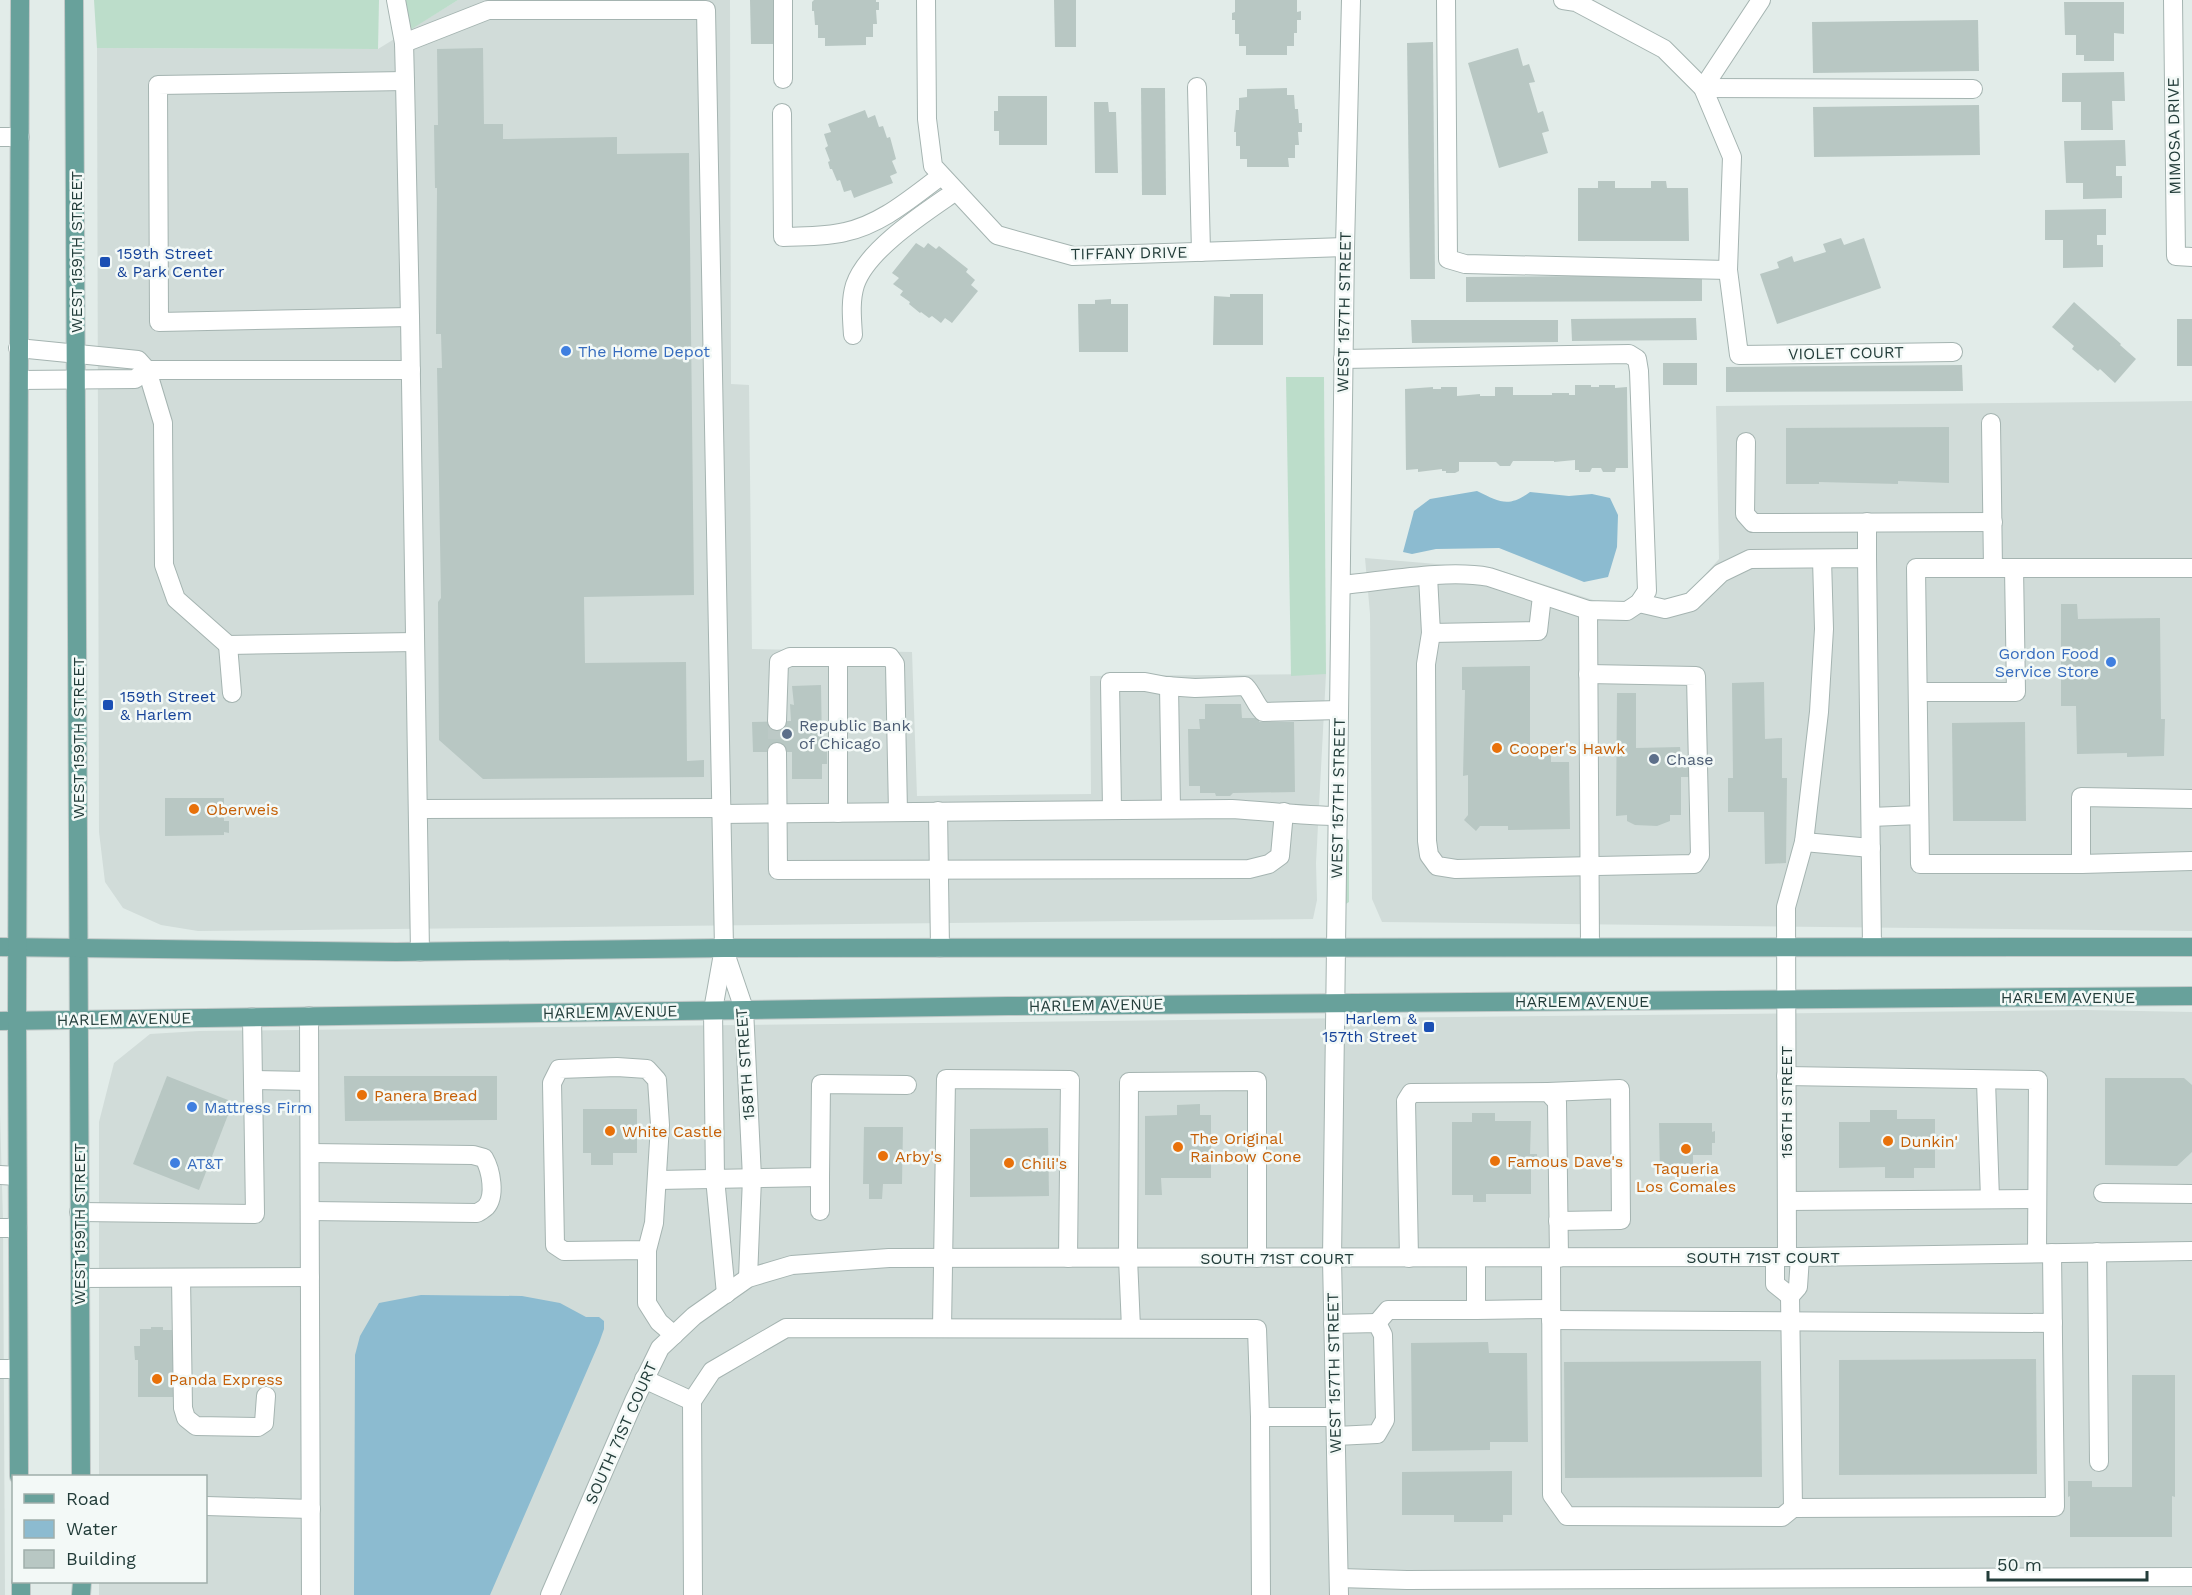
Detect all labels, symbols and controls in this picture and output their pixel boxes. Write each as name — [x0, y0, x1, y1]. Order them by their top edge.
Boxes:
street label: MIMOSA DRIVE — [2163, 77, 2185, 195]
street label: WEST 159TH STREET — [67, 171, 86, 333]
street label: WEST 157TH STREET — [1333, 231, 1355, 393]
street label: TIFFANY DRIVE — [1071, 242, 1187, 264]
place label: 159th Street & Park Center — [117, 244, 225, 281]
marker: 159th Street & Park Center — [98, 255, 112, 269]
place label: The Home Depot — [578, 342, 710, 361]
street label: VIOLET COURT — [1788, 342, 1904, 364]
marker: The Home Depot — [559, 344, 573, 358]
place label: Gordon Food Service Store — [1995, 644, 2099, 681]
marker: Gordon Food Service Store — [2104, 655, 2118, 669]
street label: WEST 159TH STREET — [69, 657, 88, 819]
place label: 159th Street & Harlem — [120, 687, 216, 724]
marker: 159th Street & Harlem — [101, 698, 115, 712]
place label: Republic Bank of Chicago — [799, 716, 911, 753]
street label: WEST 157TH STREET — [1327, 717, 1349, 879]
marker: Republic Bank of Chicago — [780, 727, 794, 741]
place label: Cooper's Hawk — [1509, 739, 1625, 758]
marker: Cooper's Hawk — [1490, 741, 1504, 755]
place label: Chase — [1666, 750, 1714, 769]
marker: Chase — [1647, 752, 1661, 766]
place label: Oberweis — [206, 800, 279, 819]
marker: Oberweis — [187, 802, 201, 816]
street label: HARLEM AVENUE — [2001, 988, 2135, 1007]
street label: HARLEM AVENUE — [1515, 992, 1649, 1011]
street label: HARLEM AVENUE — [1029, 994, 1163, 1016]
street label: HARLEM AVENUE — [543, 1001, 677, 1023]
street label: 158TH STREET — [732, 1007, 758, 1121]
street label: HARLEM AVENUE — [57, 1008, 191, 1030]
place label: Harlem & 157th Street — [1322, 1009, 1418, 1046]
marker: Harlem & 157th Street — [1422, 1020, 1436, 1034]
street label: 156TH STREET — [1777, 1046, 1796, 1158]
place label: Panera Bread — [374, 1086, 477, 1105]
marker: Panera Bread — [355, 1088, 369, 1102]
place label: Mattress Firm — [204, 1098, 312, 1117]
marker: Mattress Firm — [185, 1100, 199, 1114]
place label: White Castle — [622, 1122, 722, 1141]
marker: White Castle — [603, 1124, 617, 1138]
place label: The Original Rainbow Cone — [1190, 1129, 1301, 1166]
place label: Dunkin' — [1900, 1132, 1958, 1151]
marker: Dunkin' — [1881, 1134, 1895, 1148]
marker: The Original Rainbow Cone — [1171, 1140, 1185, 1154]
marker: Taqueria Los Comales — [1679, 1142, 1693, 1156]
street label: WEST 159TH STREET — [70, 1143, 89, 1305]
place label: Arby's — [895, 1147, 942, 1166]
marker: Arby's — [876, 1149, 890, 1163]
place label: Famous Dave's — [1507, 1152, 1623, 1171]
place label: AT&T — [187, 1154, 224, 1173]
place label: Chili's — [1021, 1154, 1067, 1173]
marker: Famous Dave's — [1488, 1154, 1502, 1168]
marker: AT&T — [168, 1156, 182, 1170]
marker: Chili's — [1002, 1156, 1016, 1170]
place label: Taqueria Los Comales — [1636, 1159, 1736, 1196]
street label: SOUTH 71ST COURT — [1686, 1248, 1840, 1267]
street label: SOUTH 71ST COURT — [1200, 1249, 1354, 1268]
street label: WEST 157TH STREET — [1323, 1292, 1345, 1454]
street label: SOUTH 71ST COURT — [581, 1359, 661, 1507]
place label: Panda Express — [169, 1370, 283, 1389]
marker: Panda Express — [150, 1372, 164, 1386]
legend — [12, 1475, 207, 1583]
text: Road — [66, 1488, 110, 1509]
text: Water — [66, 1518, 118, 1539]
scale bar — [1988, 1544, 2147, 1582]
text: Building — [66, 1548, 136, 1569]
text: 50 m — [1997, 1554, 2042, 1575]

